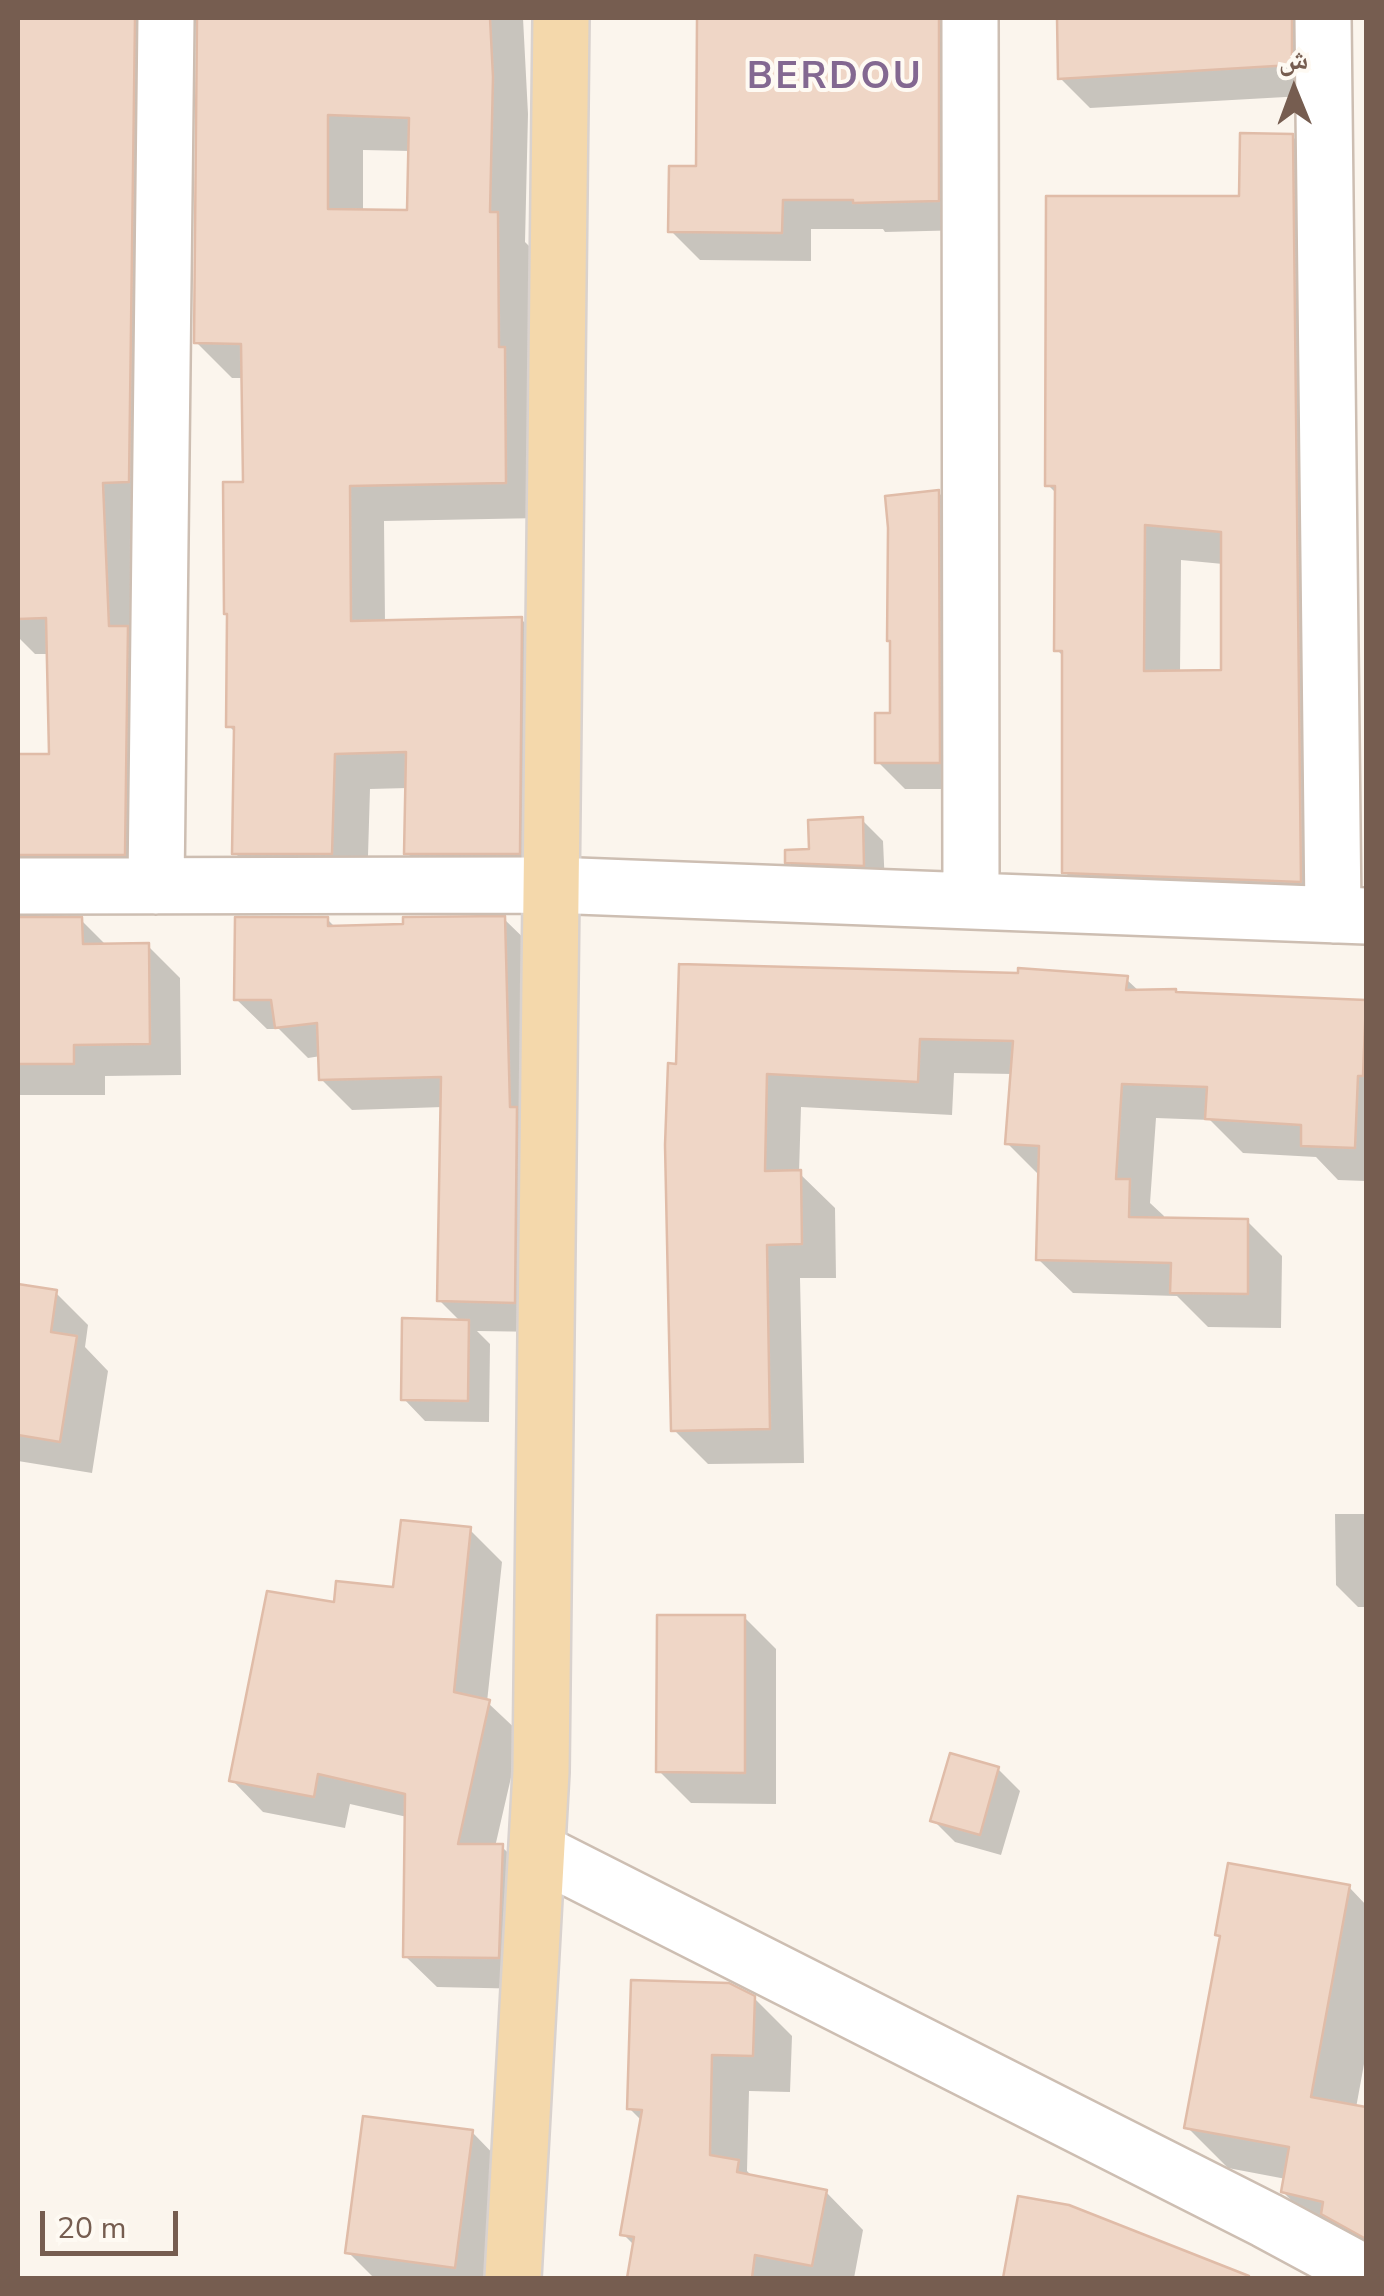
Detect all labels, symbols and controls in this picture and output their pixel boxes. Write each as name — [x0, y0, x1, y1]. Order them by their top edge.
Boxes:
north arrow — [1244, 40, 1344, 140]
text: ش — [1278, 41, 1309, 79]
district label: BERDOU — [747, 56, 923, 102]
scale bar — [45, 2191, 182, 2253]
text: 20 m — [57, 2208, 126, 2249]

